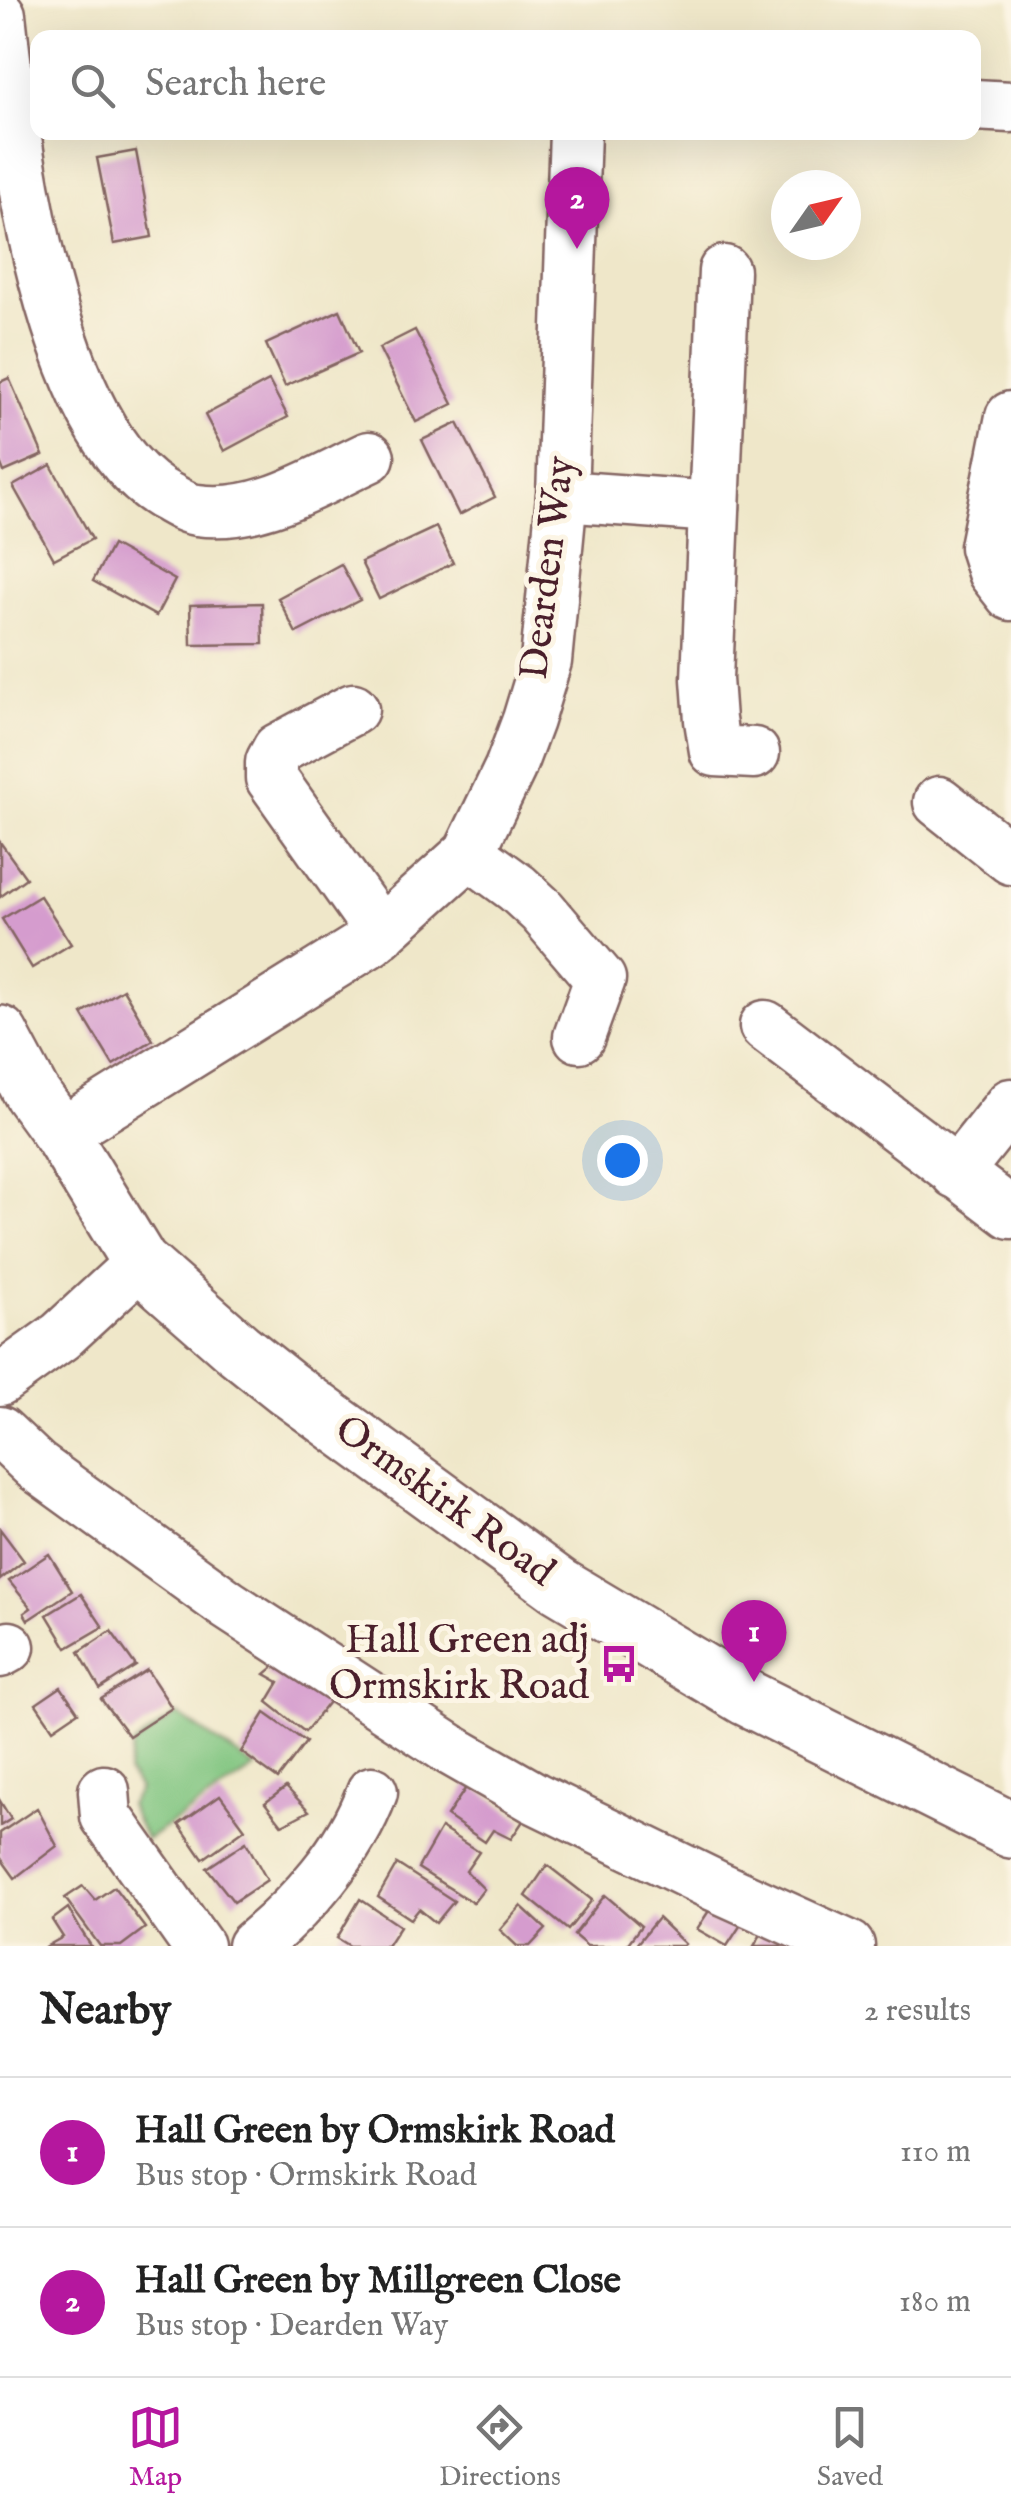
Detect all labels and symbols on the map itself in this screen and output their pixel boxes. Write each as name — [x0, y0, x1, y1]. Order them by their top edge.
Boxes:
pin: 2 — [544, 166, 610, 249]
north arrow — [771, 170, 861, 260]
street label: Dearden Way — [510, 453, 588, 682]
your location — [597, 1135, 648, 1186]
street label: Ormskirk Road — [324, 1405, 565, 1599]
pin: 1 — [722, 1600, 786, 1682]
place label: Hall Green adj Ormskirk Road — [329, 1616, 590, 1713]
bus stop icon: Hall Green adj Ormskirk Road — [598, 1643, 640, 1685]

